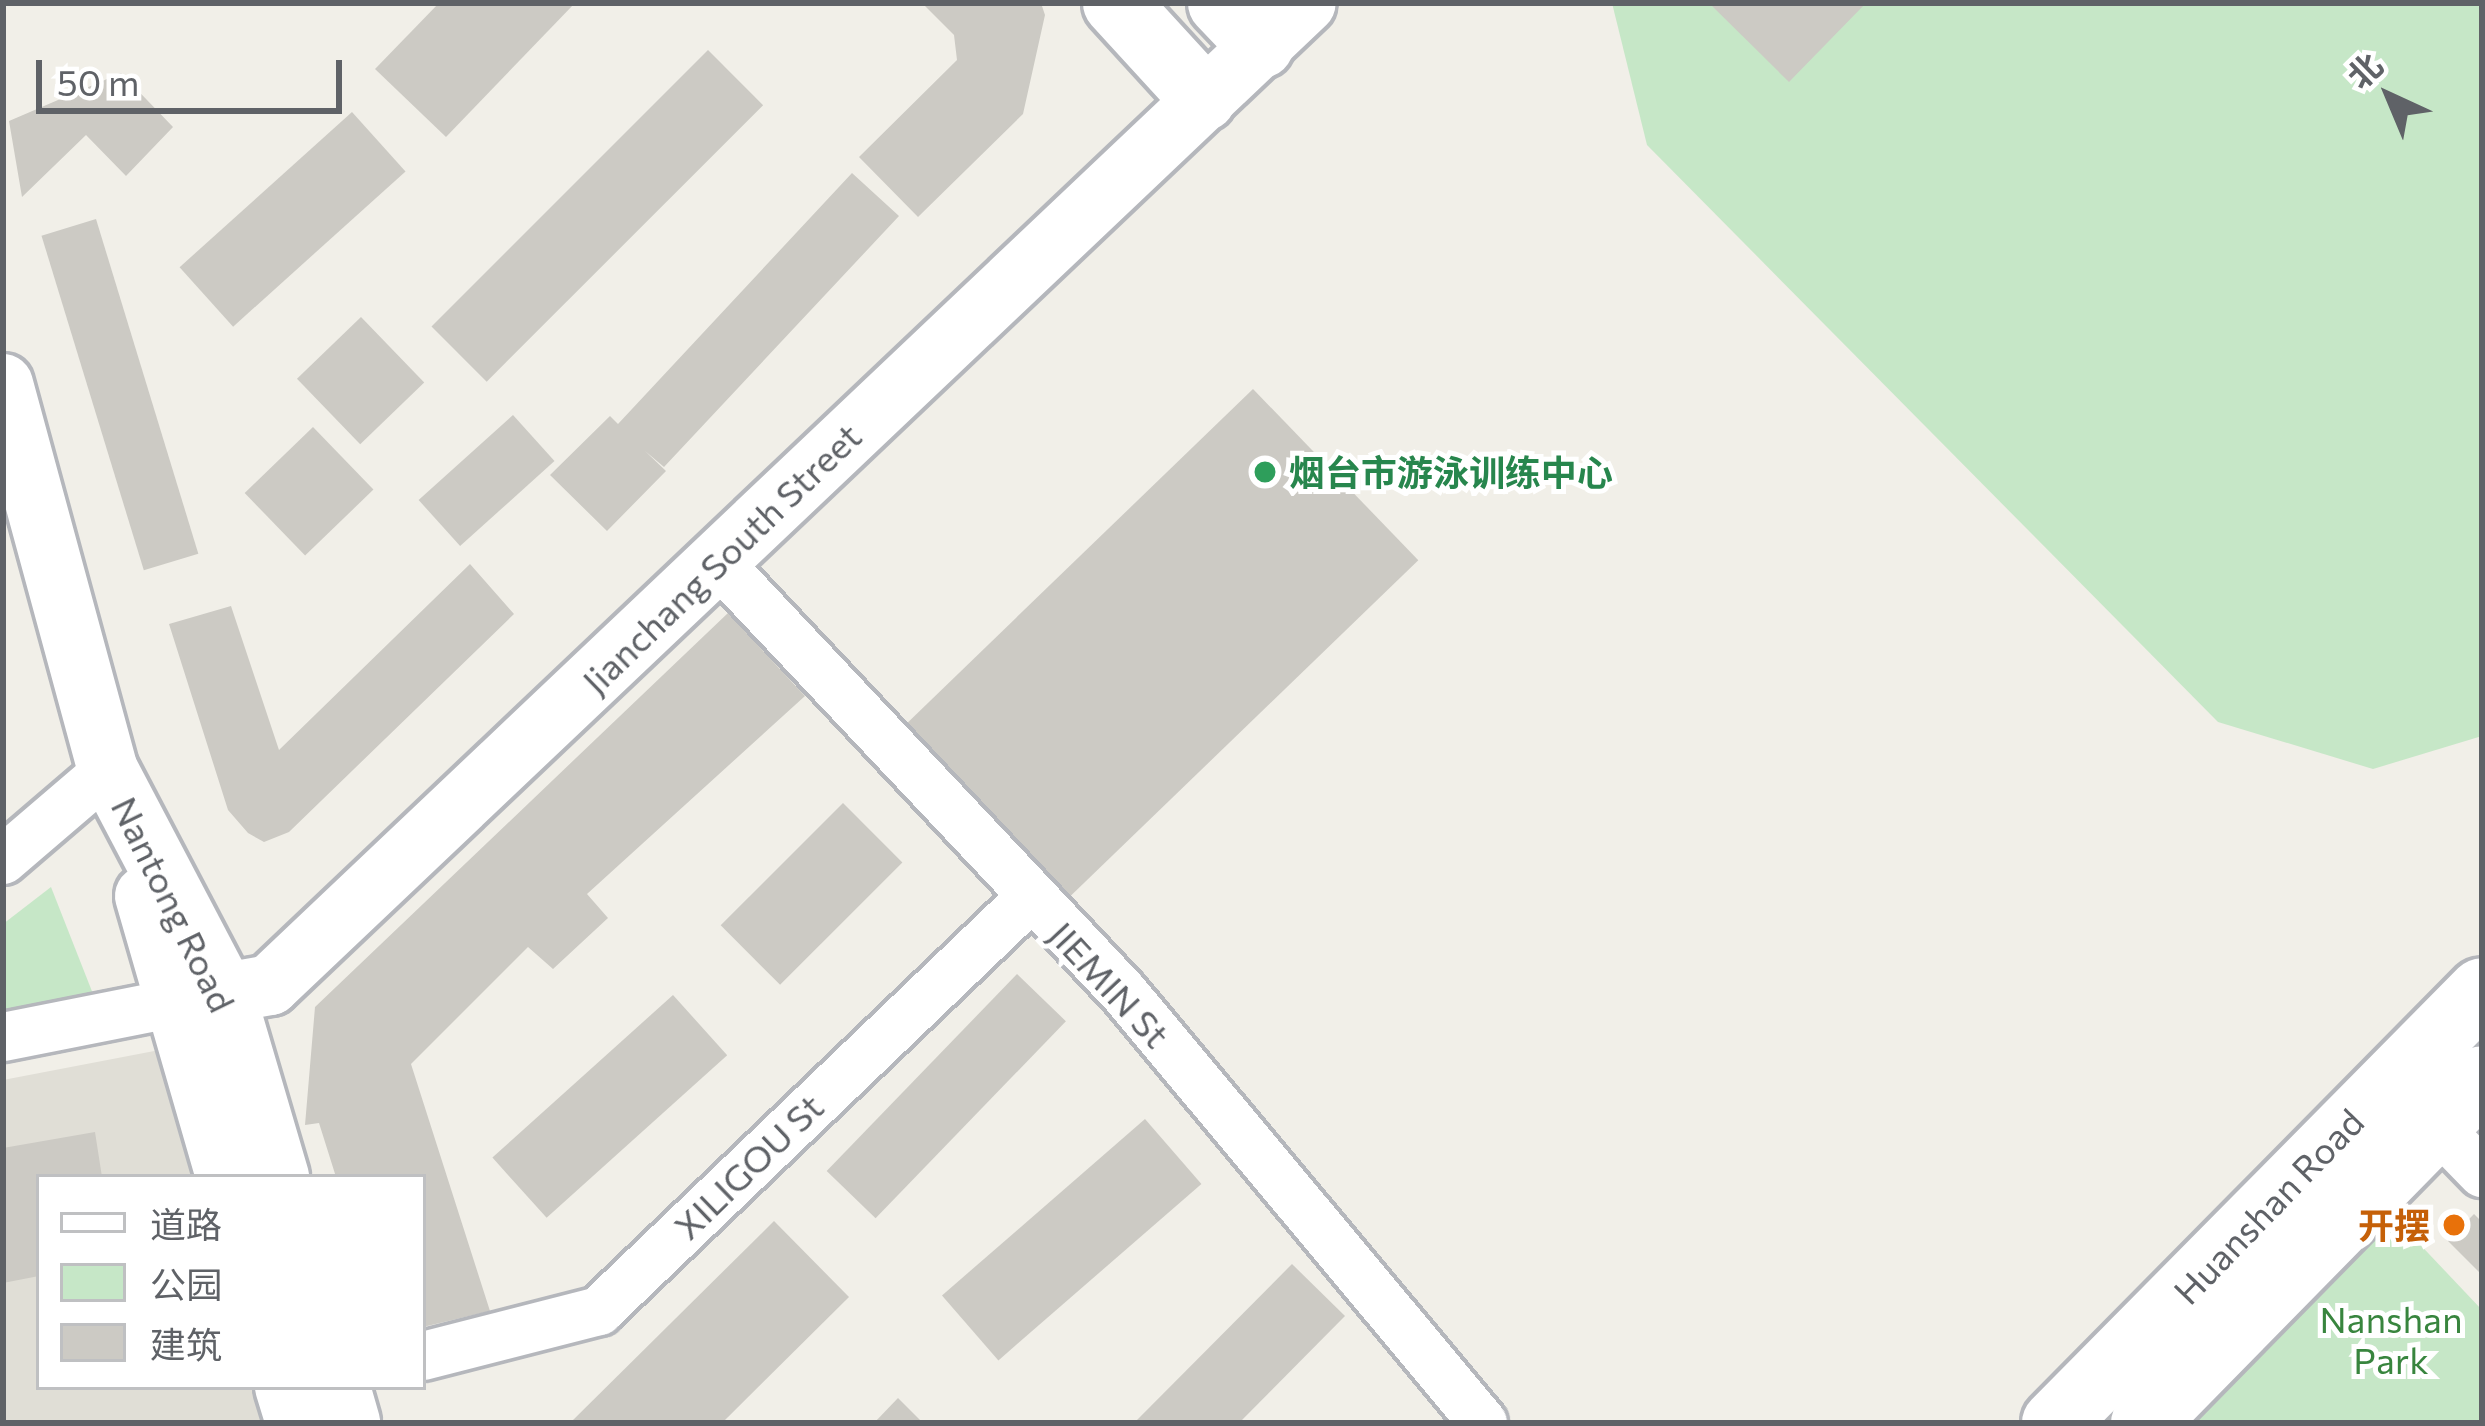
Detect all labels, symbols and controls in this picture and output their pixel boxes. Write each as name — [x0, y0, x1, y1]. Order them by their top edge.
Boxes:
scale bar — [42, 36, 348, 110]
north arrow — [2329, 36, 2449, 156]
text: 北 — [2338, 44, 2390, 96]
text: 50 m — [57, 59, 139, 103]
street label: Jianchang South Street — [573, 414, 869, 702]
place label: 烟台市游泳训练中心 — [1289, 450, 1613, 494]
marker: 烟台市游泳训练中心 — [1252, 459, 1278, 485]
street label: Nantong Road — [103, 790, 245, 1018]
street label: JIEMIN St — [1041, 912, 1179, 1056]
street label: XILIGOU St — [665, 1085, 831, 1247]
street label: Huanshan Road — [2164, 1100, 2372, 1312]
legend — [36, 1174, 426, 1390]
text: 道路 — [150, 1201, 222, 1245]
place label: 开摆 — [2358, 1203, 2430, 1247]
marker: 开摆 — [2441, 1212, 2467, 1238]
text: 公园 — [150, 1261, 222, 1305]
park label: Nanshan Park — [2319, 1296, 2463, 1381]
text: 建筑 — [150, 1321, 222, 1365]

